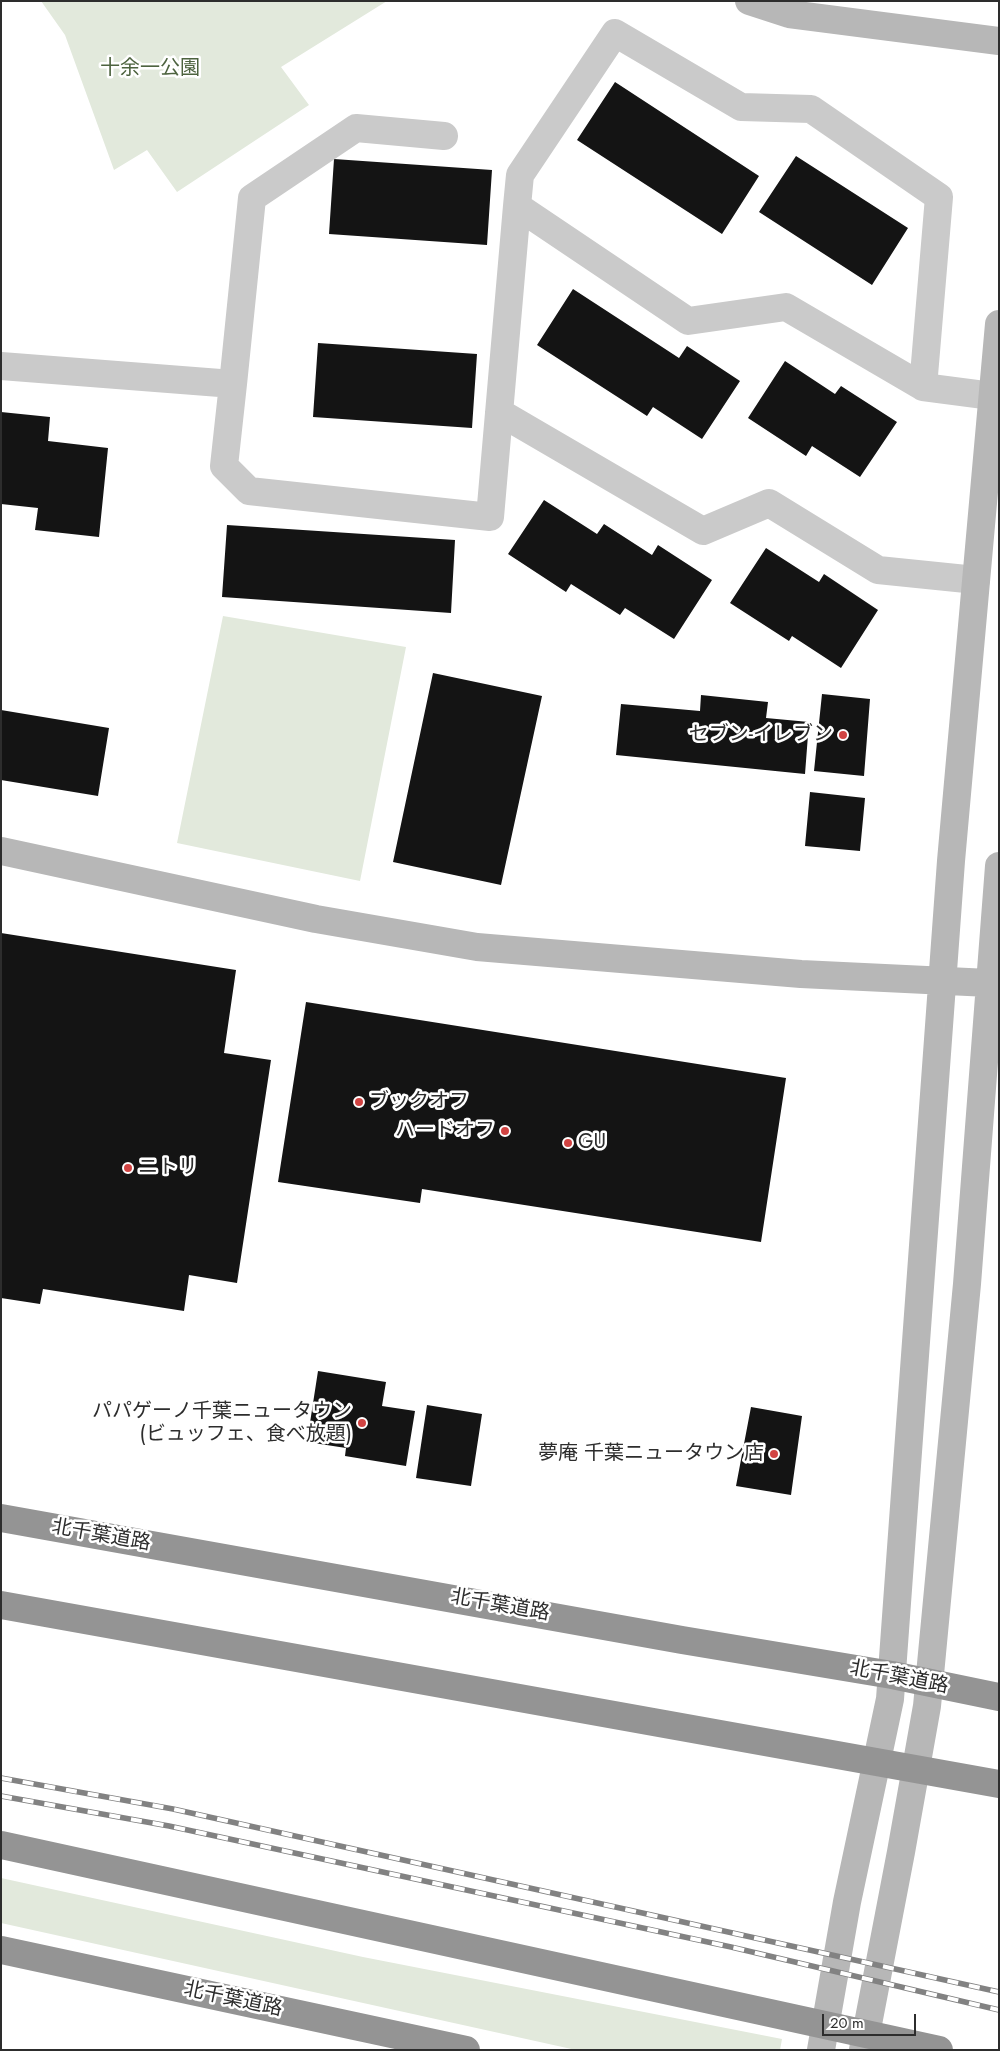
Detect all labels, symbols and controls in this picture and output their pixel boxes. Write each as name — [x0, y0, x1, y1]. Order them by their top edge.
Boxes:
park label: 十余一公園 — [100, 57, 200, 81]
place label: セブン-イレブン — [689, 723, 833, 747]
marker: セブン-イレブン — [837, 729, 849, 741]
place label: ブックオフ — [369, 1090, 469, 1114]
marker: ブックオフ — [353, 1096, 365, 1108]
place label: ハードオフ — [395, 1119, 495, 1143]
marker: ハードオフ — [499, 1125, 511, 1137]
place label: GU — [578, 1131, 606, 1155]
marker: GU — [562, 1137, 574, 1149]
place label: ニトリ — [138, 1156, 198, 1180]
marker: ニトリ — [122, 1162, 134, 1174]
place label: パパゲーノ千葉ニュータウン (ビュッフェ、食べ放題) — [92, 1400, 352, 1447]
marker: パパゲーノ千葉ニュータウン (ビュッフェ、食べ放題) — [356, 1417, 368, 1429]
place label: 夢庵 千葉ニュータウン店 — [538, 1442, 764, 1466]
marker: 夢庵 千葉ニュータウン店 — [768, 1448, 780, 1460]
street label: 北千葉道路 — [50, 1515, 152, 1557]
street label: 北千葉道路 — [449, 1585, 551, 1627]
street label: 北千葉道路 — [848, 1657, 950, 1699]
street label: 北千葉道路 — [182, 1978, 284, 2022]
scale bar — [825, 2004, 919, 2036]
text: 20 m — [830, 2012, 864, 2034]

